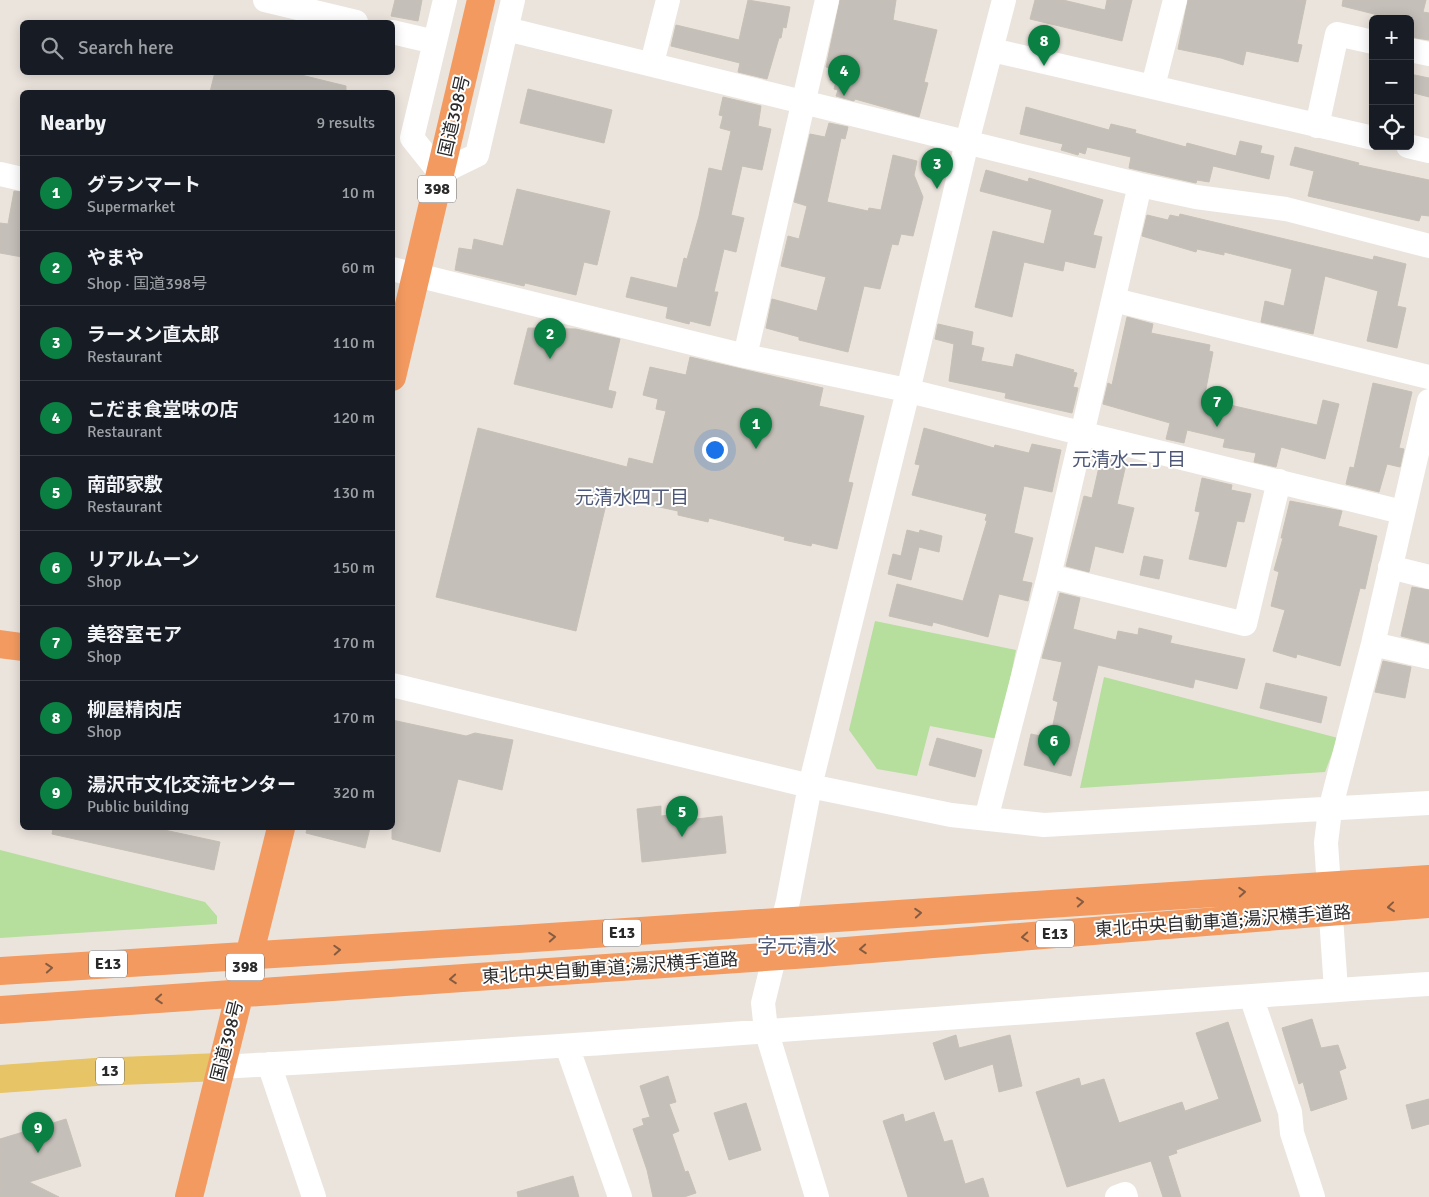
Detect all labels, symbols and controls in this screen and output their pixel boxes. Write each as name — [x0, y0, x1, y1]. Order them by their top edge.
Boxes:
map controls — [1369, 15, 1414, 150]
button: + — [1369, 15, 1414, 60]
search box — [20, 20, 395, 75]
pin: 8 — [1028, 25, 1060, 66]
icon: search — [38, 34, 66, 62]
text: Search here — [78, 36, 174, 60]
pin: 4 — [828, 55, 860, 96]
button: − — [1369, 60, 1414, 105]
street label: 国道398号 — [434, 73, 474, 159]
button: locate — [1369, 105, 1414, 150]
text: Nearby — [40, 110, 106, 136]
text: 9 results — [316, 113, 375, 133]
pin: 3 — [921, 148, 953, 189]
text: グランマート — [87, 173, 201, 197]
road number: 398 — [418, 175, 456, 202]
text: 1 — [52, 183, 60, 203]
text: 10 m — [341, 183, 375, 203]
text: Supermarket — [87, 197, 175, 217]
text: やまや — [87, 246, 144, 270]
text: 2 — [52, 258, 60, 278]
text: 60 m — [341, 258, 375, 278]
text: Shop · 国道398号 — [87, 274, 207, 294]
pin: 2 — [534, 318, 566, 359]
text: ラーメン直太郎 — [87, 323, 219, 347]
text: 3 — [52, 333, 60, 353]
text: 110 m — [333, 333, 375, 353]
text: Restaurant — [87, 347, 162, 367]
pin: 7 — [1201, 386, 1233, 427]
text: こだま食堂味の店 — [87, 398, 239, 422]
text: 4 — [52, 408, 60, 428]
text: 120 m — [333, 408, 375, 428]
pin: 1 — [740, 408, 772, 449]
text: Restaurant — [87, 422, 162, 442]
your location — [702, 437, 728, 463]
district label: 元清水二丁目 — [1072, 448, 1186, 472]
text: 南部家敷 — [87, 473, 163, 497]
text: 5 — [52, 483, 60, 503]
text: 130 m — [333, 483, 375, 503]
district label: 元清水四丁目 — [575, 486, 689, 510]
text: Restaurant — [87, 497, 162, 517]
text: リアルムーン — [87, 548, 199, 572]
text: 6 — [52, 558, 60, 578]
text: 150 m — [333, 558, 375, 578]
text: Shop — [87, 572, 121, 592]
text: 美容室モア — [87, 623, 182, 647]
text: 7 — [52, 633, 60, 653]
text: 170 m — [333, 633, 375, 653]
text: Shop — [87, 647, 121, 667]
text: 柳屋精肉店 — [87, 698, 182, 722]
text: 8 — [52, 708, 60, 728]
text: 170 m — [333, 708, 375, 728]
text: Shop — [87, 722, 121, 742]
pin: 6 — [1038, 725, 1070, 766]
text: 湯沢市文化交流センター — [87, 773, 296, 797]
text: 9 — [52, 783, 60, 803]
text: 320 m — [333, 783, 375, 803]
pin: 5 — [666, 796, 698, 837]
text: Public building — [87, 797, 189, 817]
one-way arrow — [1239, 886, 1247, 897]
one-way arrow — [1077, 897, 1085, 908]
street label: 東北中央自動車道;湯沢横手道路 — [1094, 901, 1352, 941]
one-way arrow — [1387, 902, 1395, 913]
one-way arrow — [914, 908, 922, 919]
road number: E13 — [603, 920, 641, 946]
road number: E13 — [1036, 921, 1074, 948]
one-way arrow — [1021, 931, 1029, 942]
one-way arrow — [548, 932, 556, 943]
district label: 字元清水 — [757, 934, 837, 959]
one-way arrow — [333, 944, 341, 955]
one-way arrow — [859, 944, 867, 955]
street label: 東北中央自動車道;湯沢横手道路 — [481, 948, 739, 988]
road number: E13 — [89, 951, 127, 978]
road number: 398 — [226, 954, 264, 980]
one-way arrow — [45, 963, 53, 974]
one-way arrow — [449, 974, 457, 985]
one-way arrow — [154, 994, 162, 1005]
street label: 国道398号 — [206, 998, 248, 1084]
road number: 13 — [96, 1058, 124, 1084]
pin: 9 — [22, 1112, 54, 1153]

